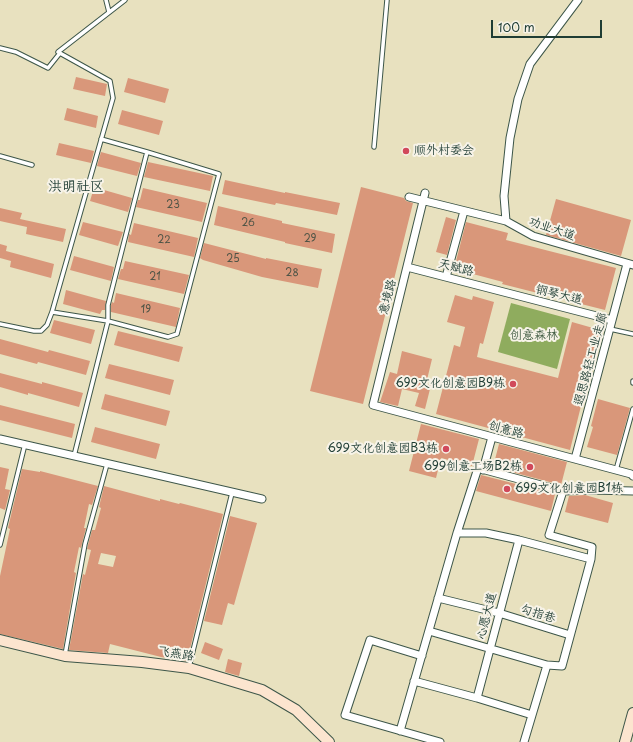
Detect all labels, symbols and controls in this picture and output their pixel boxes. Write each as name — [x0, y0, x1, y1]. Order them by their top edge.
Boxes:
scale bar — [493, 12, 604, 38]
text: 100 m — [498, 18, 535, 36]
place label: 顺外村委会 — [414, 144, 474, 158]
marker: 顺外村委会 — [401, 146, 411, 156]
district label: 洪明社区 — [48, 179, 104, 195]
house number: 23 — [166, 199, 180, 211]
street label: 功业大道 — [527, 214, 577, 244]
house number: 26 — [241, 217, 255, 229]
house number: 29 — [304, 233, 316, 245]
house number: 22 — [157, 234, 171, 246]
house number: 25 — [226, 253, 240, 265]
street label: 天赋路 — [437, 257, 475, 279]
house number: 28 — [285, 267, 299, 279]
house number: 21 — [149, 271, 161, 283]
street label: 意境路 — [377, 278, 399, 316]
street label: 钢琴大道 — [534, 282, 584, 308]
house number: 19 — [141, 304, 151, 316]
street label: 遐思路轻工业走廊 — [572, 311, 610, 407]
park label: 创意森林 — [510, 329, 558, 343]
place label: 699文化创意园B9栋 — [395, 377, 505, 391]
marker: 699文化创意园B9栋 — [508, 379, 518, 389]
street label: 创意路 — [487, 418, 525, 442]
place label: 699文化创意园B3栋 — [328, 442, 438, 456]
marker: 699文化创意园B3栋 — [441, 444, 451, 454]
place label: 699创意工场B2栋 — [424, 460, 522, 474]
marker: 699创意工场B2栋 — [525, 462, 535, 472]
place label: 699文化创意园B1栋 — [515, 482, 623, 496]
marker: 699文化创意园B1栋 — [502, 484, 512, 494]
street label: 心愿大道 — [474, 591, 500, 641]
street label: 勾指巷 — [519, 602, 557, 626]
street label: 飞燕路 — [157, 644, 195, 664]

